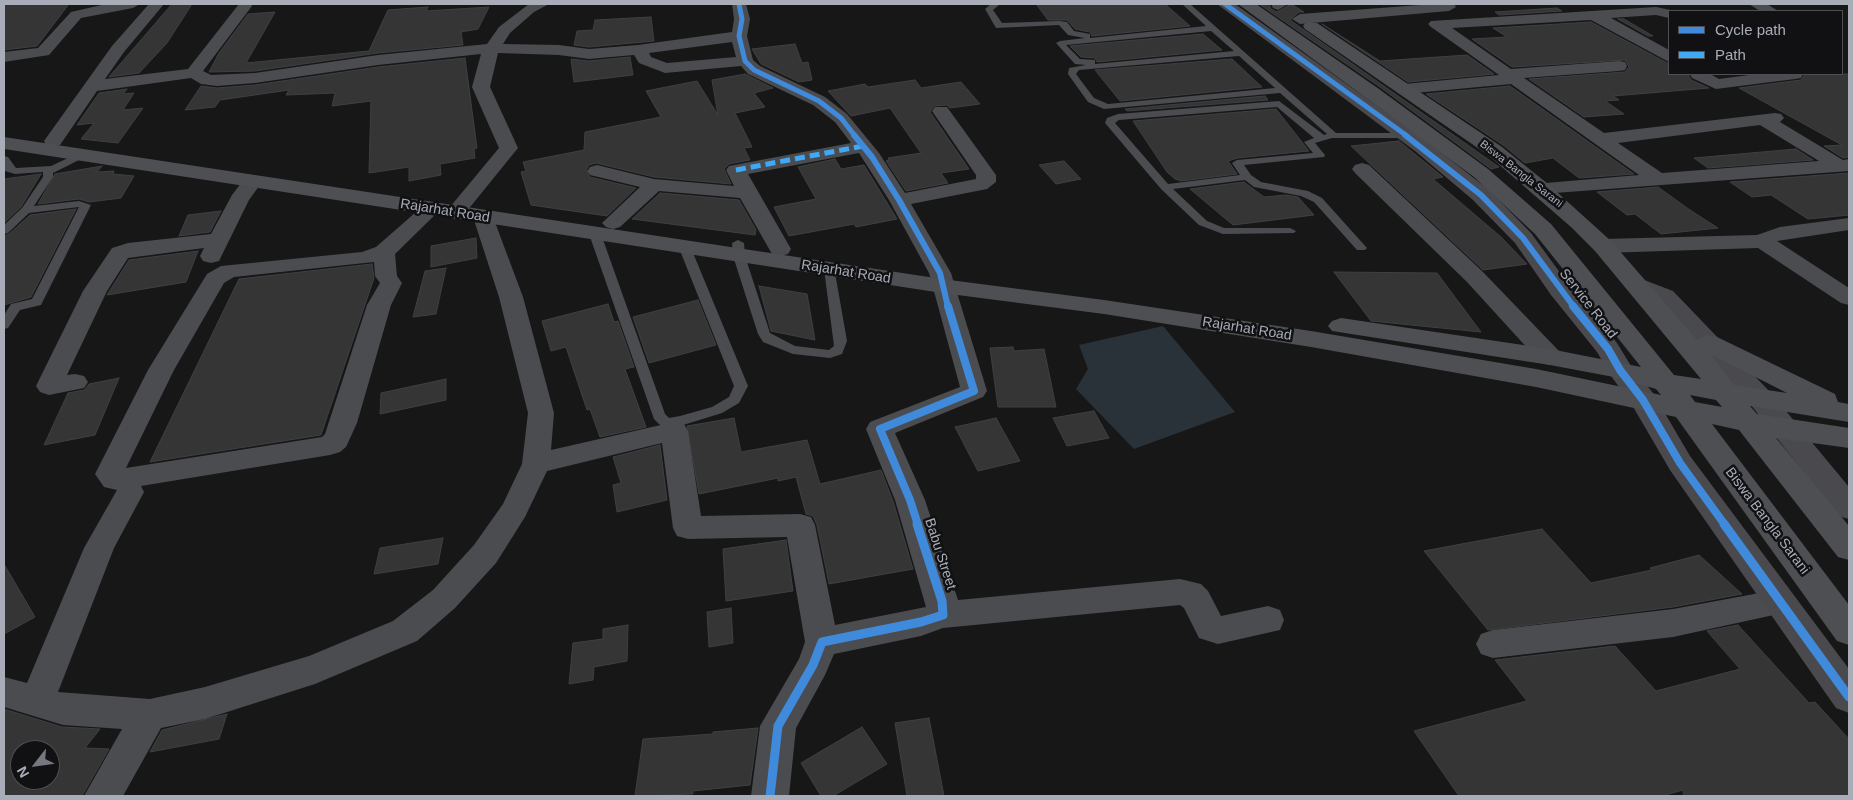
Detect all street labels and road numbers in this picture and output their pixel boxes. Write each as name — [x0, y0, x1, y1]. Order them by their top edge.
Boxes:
street label: Biswa Bangla Sarani — [1477, 138, 1565, 210]
street label: Rajarhat Road — [399, 196, 491, 226]
street label: Rajarhat Road — [800, 257, 892, 287]
street label: Service Road — [1556, 266, 1620, 342]
street label: Rajarhat Road — [1201, 314, 1293, 344]
street label: Biswa Bangla Sarani — [1721, 464, 1813, 578]
street label: Babu Street — [921, 516, 959, 592]

